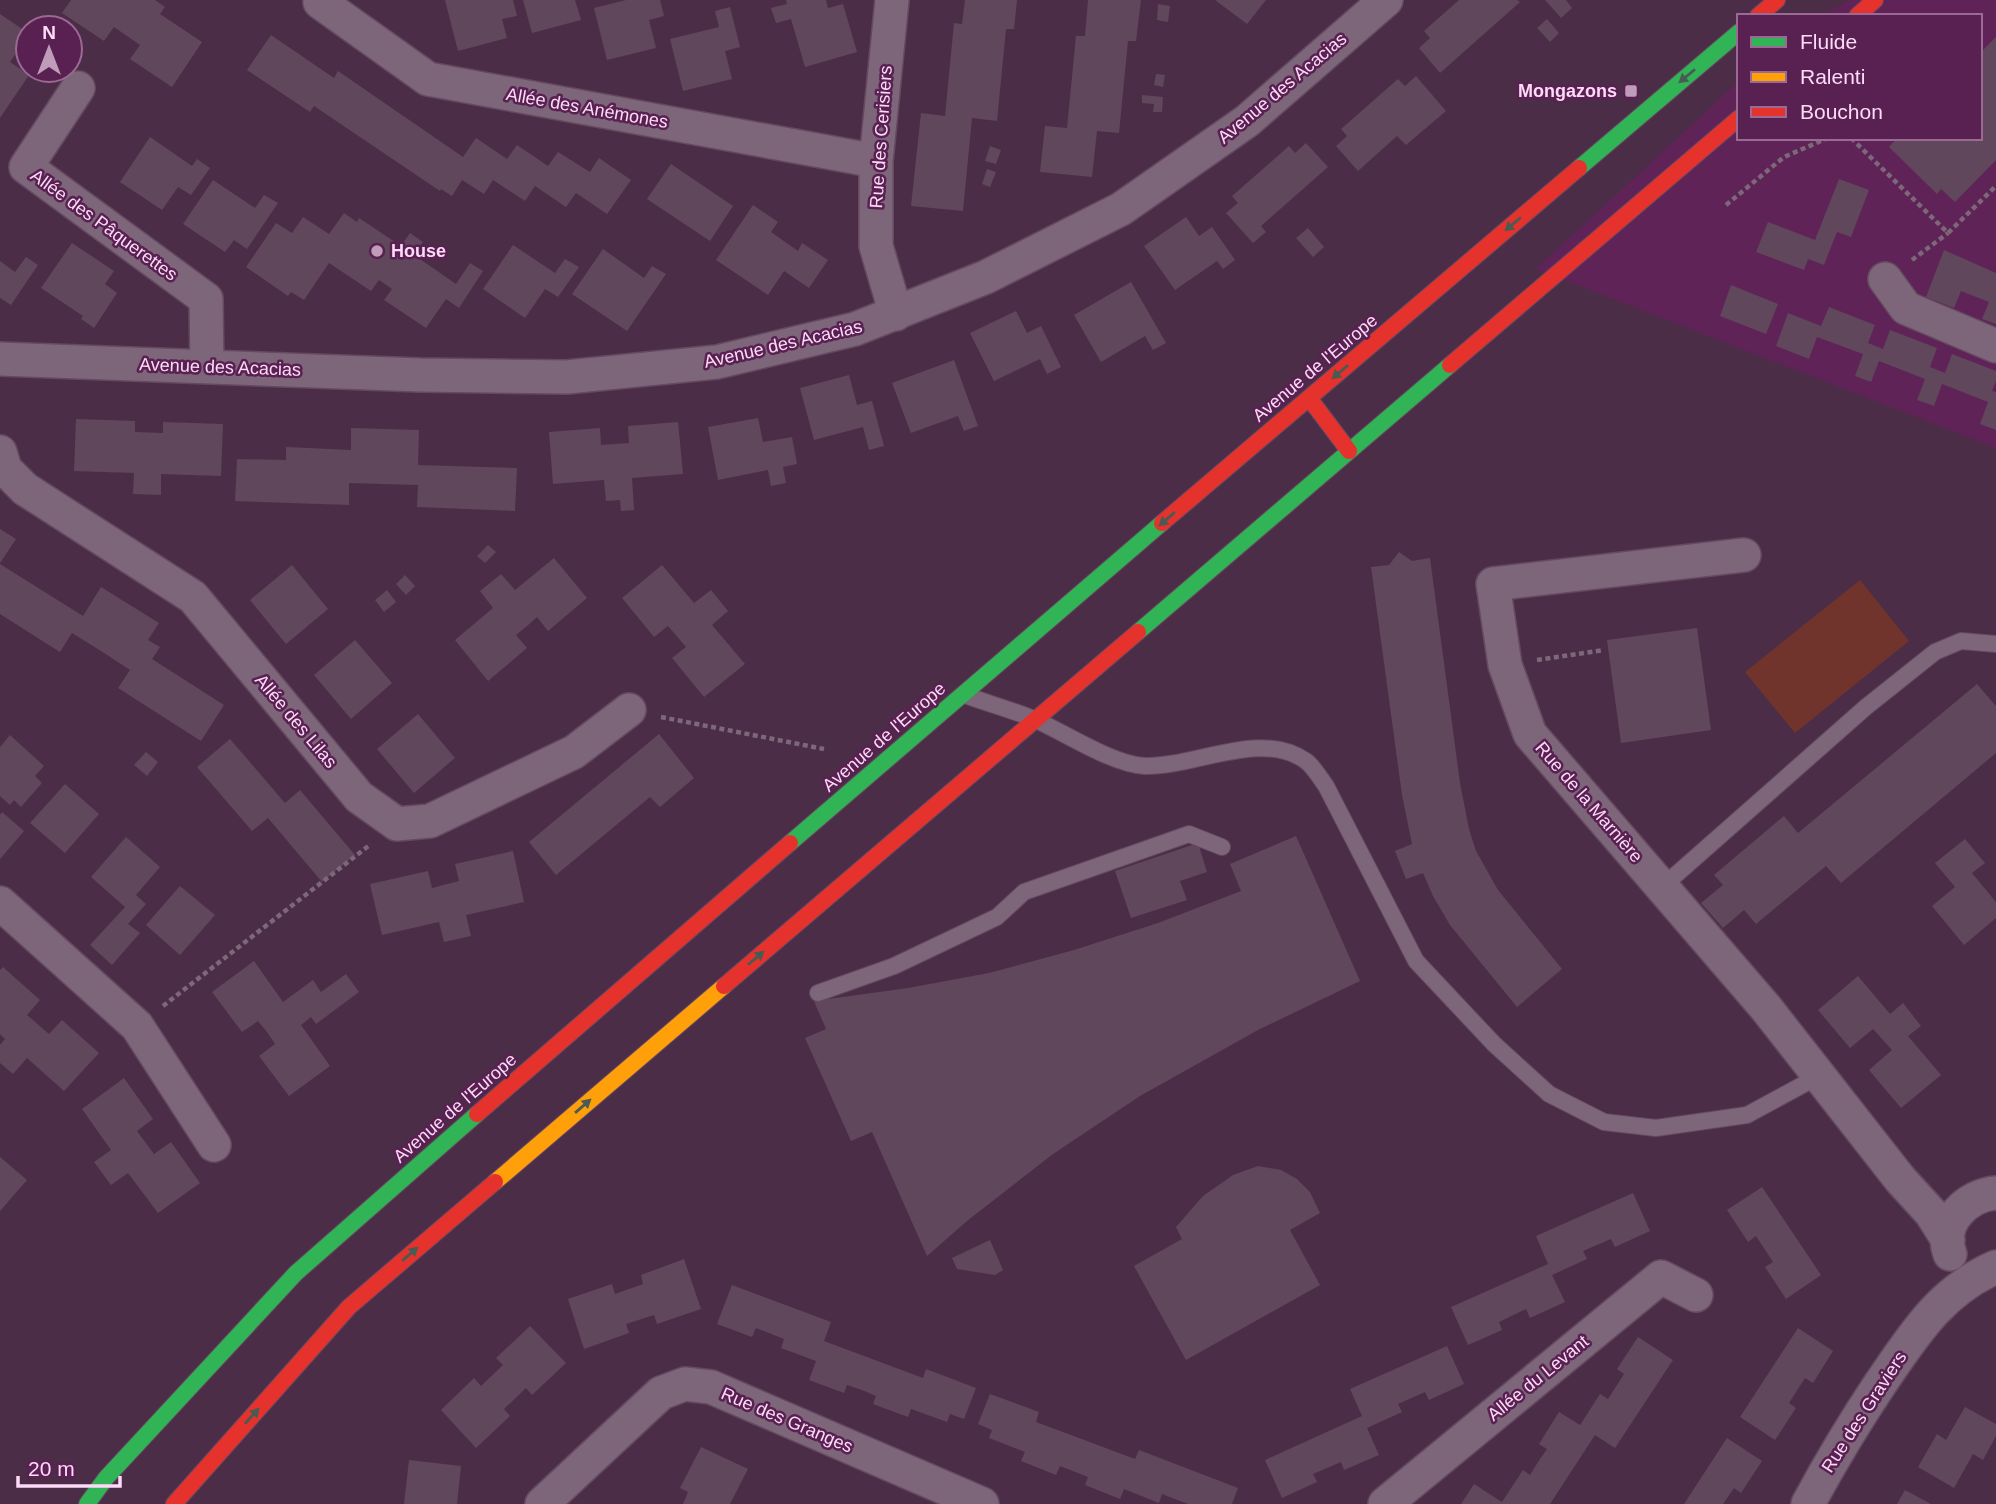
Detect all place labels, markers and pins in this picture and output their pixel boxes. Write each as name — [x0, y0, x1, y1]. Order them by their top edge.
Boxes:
place label: Mongazons — [1518, 81, 1617, 101]
marker: Mongazons — [1623, 83, 1639, 99]
place label: House — [391, 241, 446, 261]
marker: House — [369, 243, 385, 259]

